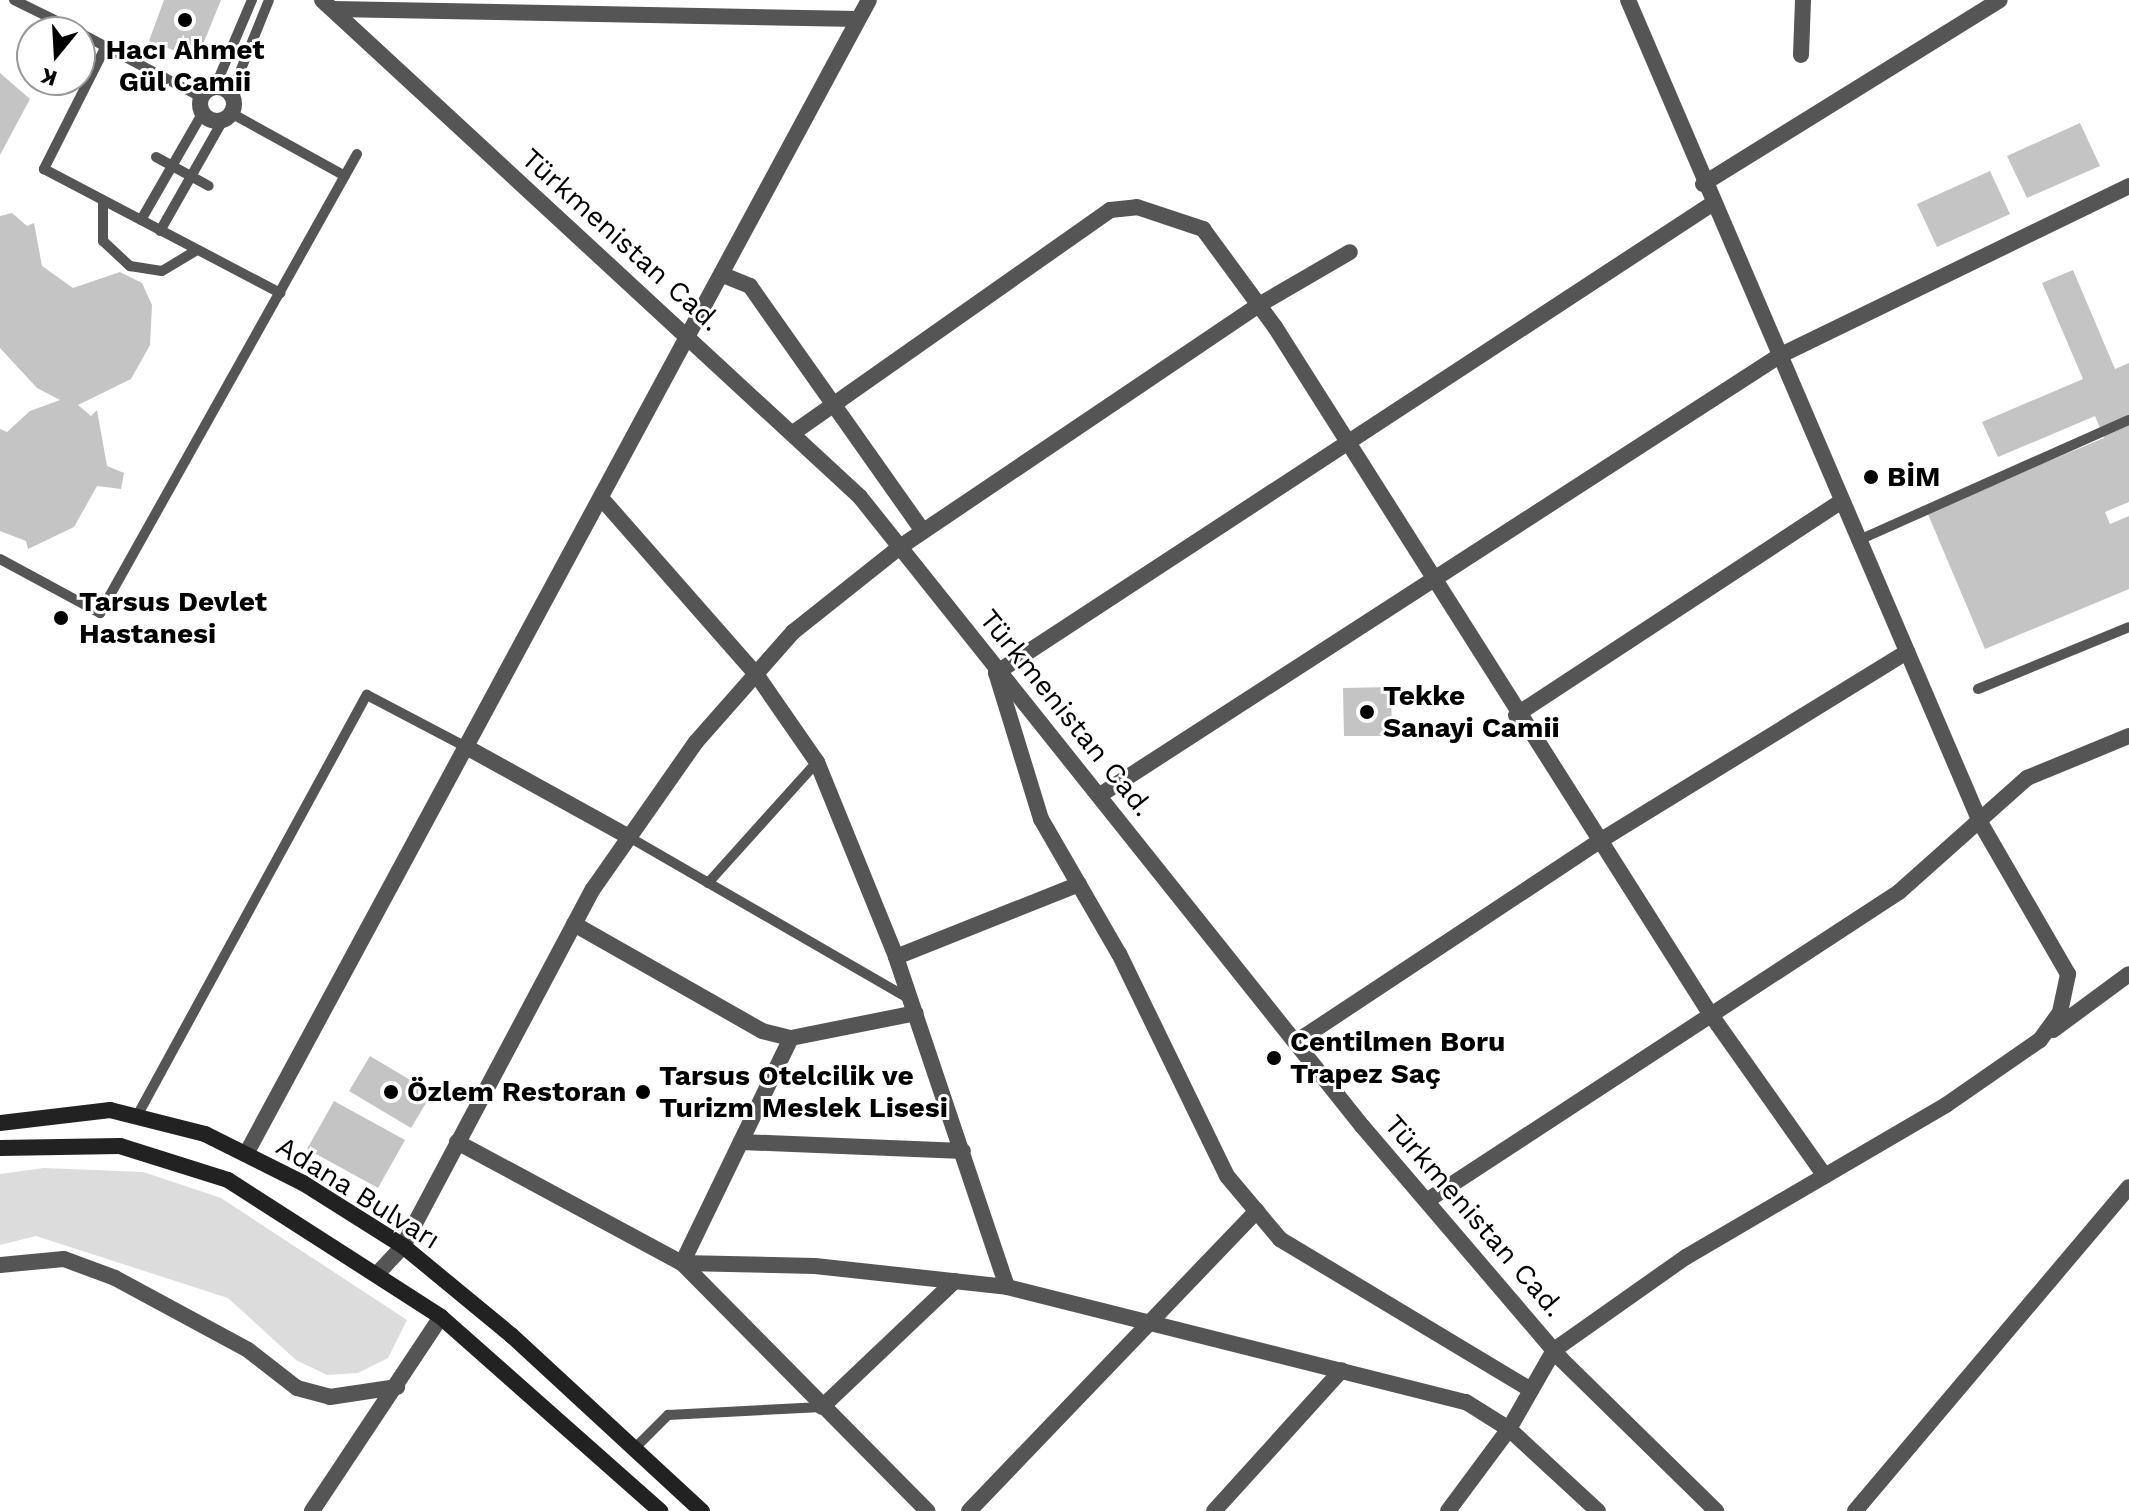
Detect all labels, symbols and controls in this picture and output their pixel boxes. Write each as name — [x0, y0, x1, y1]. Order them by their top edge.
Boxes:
marker: Hacı Ahmet Gül Camii — [176, 11, 194, 29]
north arrow — [16, 16, 96, 96]
place label: Hacı Ahmet Gül Camii — [105, 33, 265, 99]
text: K — [38, 63, 60, 92]
street label: Türkmenistan Cad. — [514, 142, 728, 338]
place label: BİM — [1887, 460, 1941, 494]
marker: BİM — [1862, 468, 1880, 486]
place label: Tarsus Devlet Hastanesi — [79, 585, 267, 651]
street label: Türkmenistan Cad. — [972, 603, 1160, 823]
marker: Tarsus Devlet Hastanesi — [50, 607, 72, 629]
place label: Tekke Sanayi Camii — [1383, 679, 1560, 745]
marker: Tekke Sanayi Camii — [1358, 703, 1376, 721]
place label: Centilmen Boru Trapez Saç — [1290, 1025, 1505, 1091]
marker: Centilmen Boru Trapez Saç — [1265, 1049, 1283, 1067]
place label: Tarsus Otelcilik ve Turizm Meslek Lisesi — [659, 1059, 948, 1125]
place label: Özlem Restoran — [407, 1075, 626, 1109]
marker: Özlem Restoran — [382, 1083, 400, 1101]
marker: Tarsus Otelcilik ve Turizm Meslek Lisesi — [634, 1083, 652, 1101]
street label: Türkmenistan Cad. — [1377, 1108, 1571, 1324]
street label: Adana Bulvarı — [270, 1129, 446, 1257]

